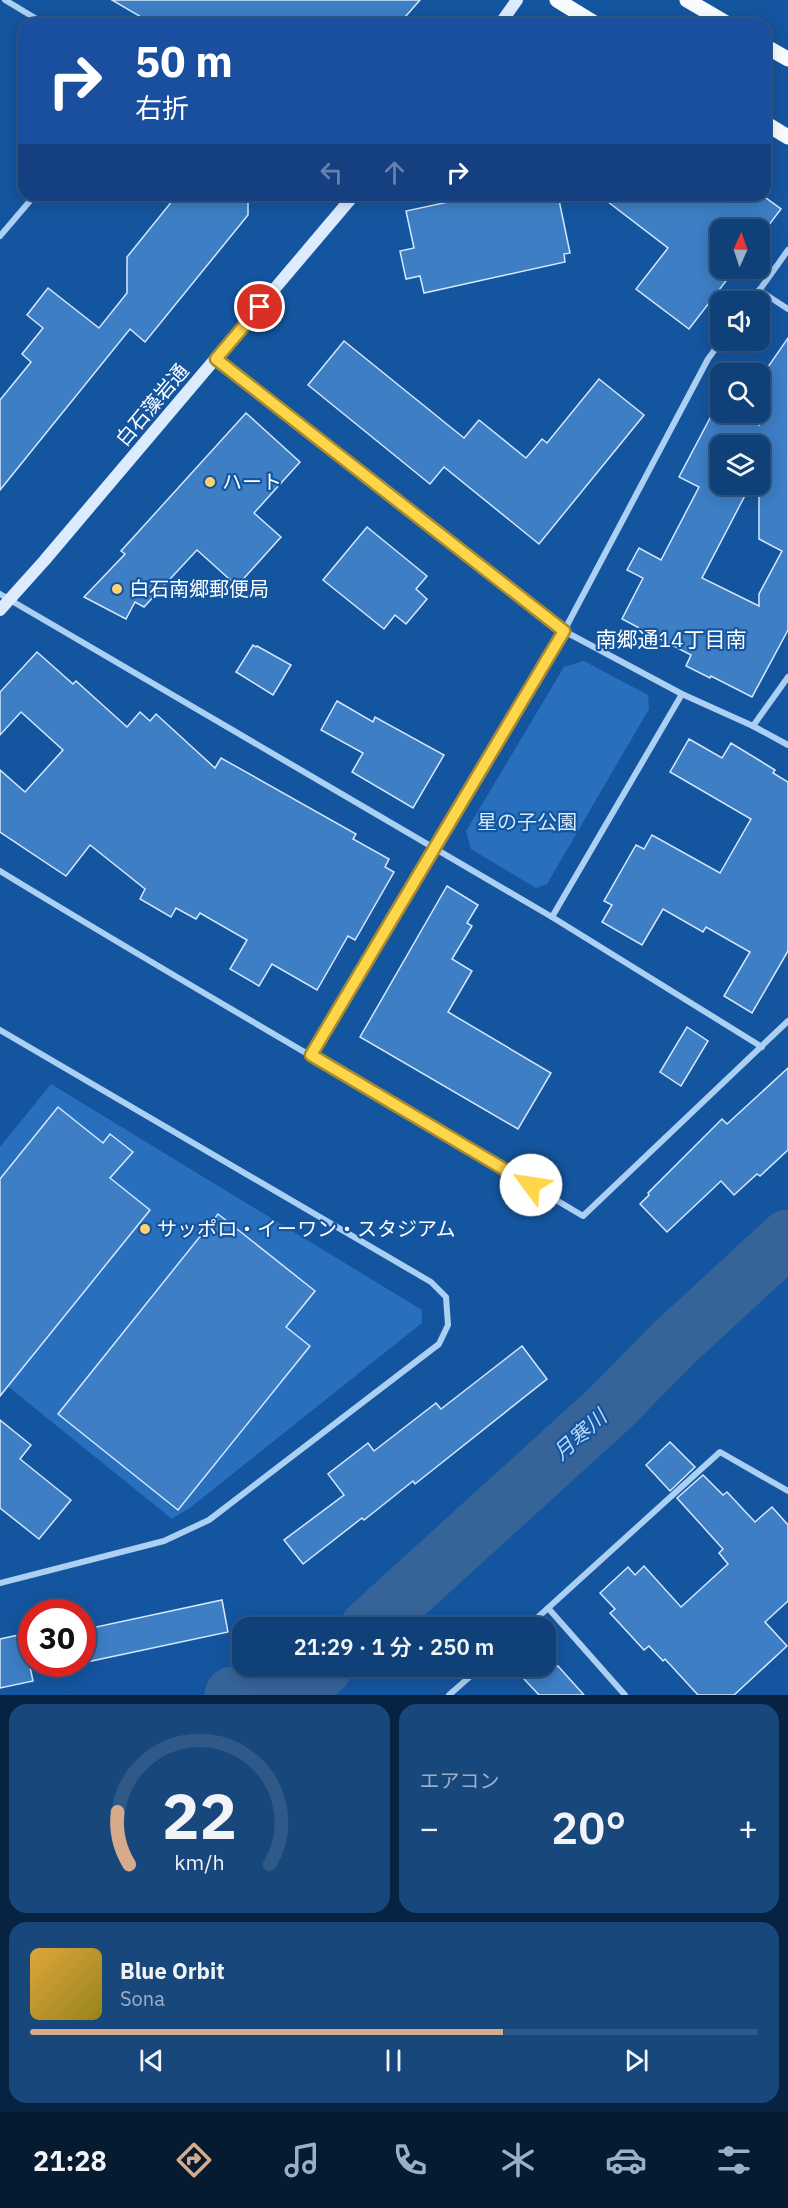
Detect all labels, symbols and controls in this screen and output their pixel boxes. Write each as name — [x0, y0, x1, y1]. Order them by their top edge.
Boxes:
text: 50 m — [135, 34, 233, 89]
icon: right — [36, 42, 114, 120]
text: 右折 — [135, 90, 189, 125]
icon: left — [315, 156, 348, 189]
icon: ahead — [378, 156, 411, 189]
icon: right — [441, 156, 474, 189]
north arrow — [710, 219, 770, 279]
map controls — [710, 219, 770, 495]
pin — [234, 281, 285, 332]
icon: arrive — [243, 290, 276, 323]
button: sound — [710, 291, 770, 351]
street label: 白石藻岩通 — [109, 358, 194, 452]
button: search — [710, 363, 770, 423]
button: layers — [710, 435, 770, 495]
place label: ハート — [222, 468, 282, 495]
marker: ハート — [203, 475, 217, 489]
place label: 白石南郷郵便局 — [129, 575, 269, 602]
marker: 白石南郷郵便局 — [110, 582, 124, 596]
district label: 南郷通14丁目南 — [595, 625, 747, 653]
park label: 星の子公園 — [477, 808, 577, 835]
position arrow — [499, 1153, 563, 1217]
place label: サッポロ・イーワン・スタジアム — [157, 1215, 456, 1242]
marker: サッポロ・イーワン・スタジアム — [138, 1222, 152, 1236]
water label: 月寒川 — [547, 1401, 614, 1466]
speed limit sign: 30 — [18, 1599, 96, 1677]
text: 21:29 · 1 分 · 250 m — [294, 1632, 494, 1661]
text: エアコン — [420, 1767, 500, 1794]
text: 22 — [162, 1775, 237, 1856]
text: 20° — [551, 1798, 626, 1856]
text: − — [420, 1806, 439, 1849]
text: + — [738, 1806, 758, 1849]
text: km/h — [174, 1849, 224, 1877]
text: Blue Orbit — [120, 1956, 225, 1985]
text: Sona — [120, 1985, 165, 2012]
icon: previous — [135, 2044, 168, 2077]
icon: pause — [377, 2044, 410, 2077]
icon: next — [620, 2044, 653, 2077]
icon: directions — [173, 2139, 215, 2181]
icon: music — [281, 2139, 323, 2181]
icon: phone — [389, 2139, 431, 2181]
icon: climate — [497, 2139, 539, 2181]
icon: car — [605, 2139, 647, 2181]
icon: filters — [713, 2139, 755, 2181]
text: 21:28 — [33, 2143, 107, 2178]

